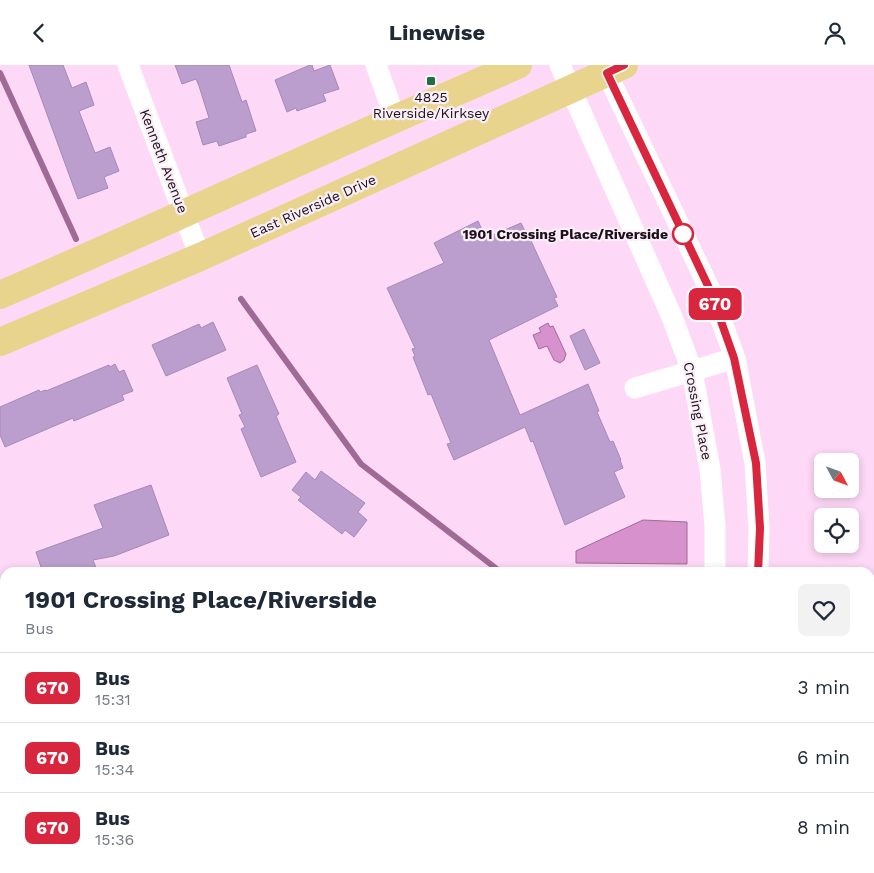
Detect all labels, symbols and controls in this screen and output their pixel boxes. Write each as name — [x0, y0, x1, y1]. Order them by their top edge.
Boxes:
icon: back — [25, 19, 53, 47]
icon: person — [821, 19, 849, 47]
text: Linewise — [389, 20, 485, 45]
marker: 4825 Riverside/Kirksey — [425, 75, 437, 87]
place label: 4825 Riverside/Kirksey — [373, 89, 490, 121]
street label: Kenneth Avenue — [137, 107, 191, 215]
street label: East Riverside Drive — [248, 171, 378, 241]
marker: 1901 Crossing Place/Riverside — [672, 223, 694, 245]
place label: 1901 Crossing Place/Riverside — [463, 226, 668, 242]
line badge: 670 — [686, 288, 744, 320]
text: 670 — [699, 293, 731, 314]
street label: Crossing Place — [681, 361, 715, 461]
north arrow — [814, 453, 859, 497]
map controls — [814, 453, 859, 553]
button: locate — [814, 508, 859, 553]
button: heart — [798, 584, 850, 636]
text: 1901 Crossing Place/Riverside — [25, 586, 377, 614]
text: Bus — [25, 619, 54, 638]
text: Bus — [95, 667, 130, 690]
text: 3 min — [798, 676, 850, 699]
text: 670 — [36, 677, 69, 698]
text: 15:31 — [95, 690, 131, 709]
text: Bus — [95, 737, 130, 760]
text: 6 min — [797, 746, 850, 769]
text: 670 — [36, 747, 69, 768]
text: 15:34 — [95, 760, 134, 779]
text: Bus — [95, 807, 130, 830]
text: 8 min — [797, 816, 850, 839]
text: 670 — [36, 817, 69, 838]
text: 15:36 — [95, 830, 134, 849]

